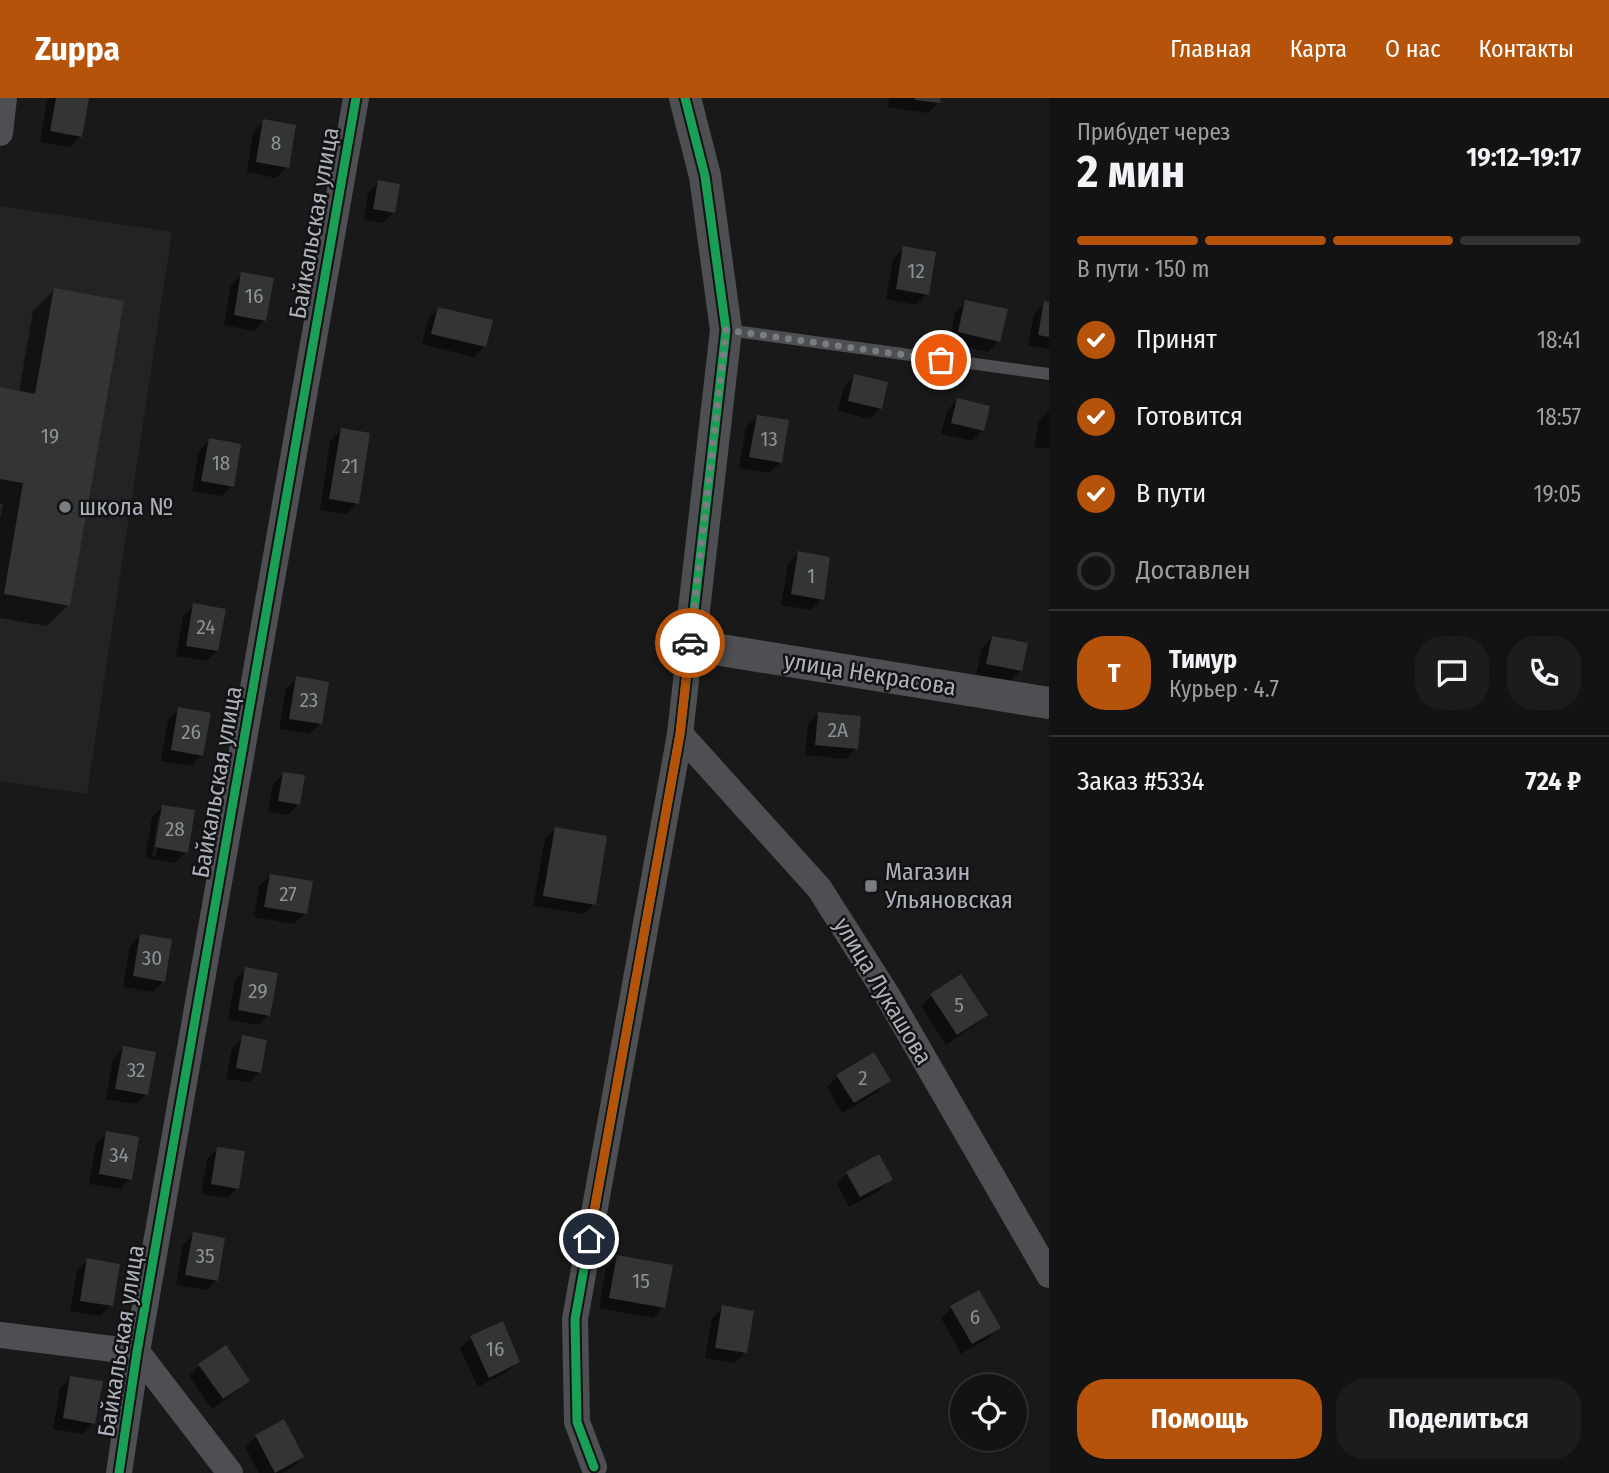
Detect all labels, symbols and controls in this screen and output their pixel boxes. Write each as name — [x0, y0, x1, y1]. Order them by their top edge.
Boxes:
text: Zuppa — [35, 29, 120, 69]
text: Главная — [1170, 35, 1252, 63]
text: Карта — [1290, 35, 1347, 63]
text: О нас — [1385, 35, 1440, 63]
text: Контакты — [1478, 35, 1574, 63]
text: Прибудет через — [1077, 118, 1230, 146]
street label: Байкальская улица — [283, 125, 345, 321]
house number: 8 — [271, 130, 281, 156]
text: 19:12–19:17 — [1466, 142, 1581, 173]
text: 2 мин — [1077, 144, 1185, 199]
text: В пути · 150 m — [1077, 255, 1209, 283]
house number: 12 — [907, 258, 925, 284]
house number: 16 — [245, 283, 263, 309]
icon: check — [1077, 321, 1115, 359]
text: Принят — [1136, 324, 1217, 355]
text: 18:41 — [1537, 326, 1581, 354]
pin — [911, 330, 971, 390]
icon: bag — [922, 341, 960, 379]
icon: check — [1077, 398, 1115, 436]
text: Готовится — [1136, 401, 1243, 432]
text: 18:57 — [1536, 403, 1581, 431]
house number: 19 — [41, 423, 59, 449]
house number: 13 — [760, 426, 778, 452]
house number: 18 — [212, 450, 230, 476]
house number: 21 — [342, 453, 359, 479]
icon: check — [1077, 475, 1115, 513]
text: В пути — [1136, 478, 1206, 509]
text: 19:05 — [1533, 480, 1581, 508]
place label: школа № — [79, 493, 173, 521]
marker: школа № — [57, 499, 73, 515]
text: Доставлен — [1136, 555, 1251, 586]
house number: 1 — [807, 563, 815, 589]
courier — [655, 608, 725, 678]
house number: 24 — [196, 614, 216, 640]
icon: car — [671, 624, 709, 662]
button: chat — [1415, 636, 1489, 710]
button: phone — [1507, 636, 1581, 710]
text: Тимур — [1169, 644, 1237, 675]
street label: улица Некрасова — [782, 647, 958, 701]
text: Т — [1108, 658, 1120, 689]
text: Курьер · 4.7 — [1169, 675, 1279, 703]
street label: Байкальская улица — [186, 684, 248, 880]
house number: 23 — [300, 687, 318, 713]
house number: 2А — [828, 717, 848, 743]
house number: 26 — [181, 719, 201, 745]
text: Заказ #5334 — [1077, 766, 1204, 797]
text: 724 ₽ — [1526, 766, 1581, 797]
house number: 28 — [165, 816, 185, 842]
place label: Магазин Ульяновская — [884, 858, 1013, 914]
marker: Магазин Ульяновская — [863, 878, 879, 894]
house number: 27 — [279, 881, 297, 907]
street label: улица Лукашова — [828, 912, 938, 1070]
house number: 30 — [142, 945, 162, 971]
house number: 29 — [248, 978, 268, 1004]
house number: 5 — [954, 992, 964, 1018]
house number: 32 — [127, 1057, 145, 1083]
house number: 2 — [858, 1065, 868, 1091]
house number: 34 — [109, 1142, 129, 1168]
pin — [559, 1209, 619, 1269]
icon: home — [570, 1220, 608, 1258]
street label: Байкальская улица — [92, 1243, 150, 1439]
house number: 35 — [195, 1243, 215, 1269]
house number: 15 — [632, 1268, 650, 1294]
house number: 6 — [970, 1304, 980, 1330]
house number: 16 — [486, 1336, 504, 1362]
map controls — [950, 1374, 1027, 1451]
button: locate — [950, 1374, 1027, 1451]
button: Помощь — [1077, 1379, 1322, 1459]
button: Поделиться — [1336, 1379, 1581, 1459]

